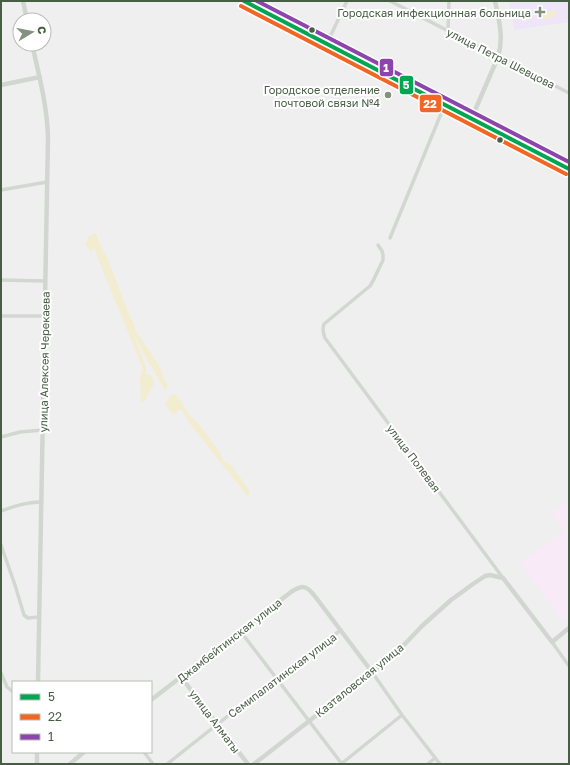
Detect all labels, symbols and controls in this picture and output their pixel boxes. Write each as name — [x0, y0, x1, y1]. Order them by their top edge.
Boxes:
place label: Городская инфекционная больница — [337, 6, 531, 19]
marker: Городская инфекционная больница — [534, 6, 546, 18]
north arrow — [12, 12, 52, 52]
text: С — [35, 25, 49, 35]
unlabelled marker — [307, 25, 317, 35]
street label: улица Петра Шевцова — [445, 25, 557, 91]
line badge: 1 — [379, 58, 394, 77]
text: 1 — [383, 61, 389, 74]
line badge: 5 — [399, 75, 414, 95]
text: 5 — [403, 78, 410, 91]
place label: Городское отделение почтовой связи №4 — [264, 83, 380, 109]
marker: Городское отделение почтовой связи №4 — [383, 90, 393, 100]
line badge: 22 — [419, 94, 442, 113]
text: 22 — [423, 97, 437, 110]
unlabelled marker — [495, 135, 505, 145]
street label: улица Алексея Черекаева — [36, 291, 52, 433]
street label: улица Полевая — [384, 422, 444, 494]
street label: Джамбейтинская улица — [174, 595, 284, 685]
street label: Семипалатинская улица — [225, 630, 339, 720]
street label: Казталовская улица — [312, 640, 406, 720]
legend — [12, 681, 152, 753]
street label: улица Алматы — [187, 687, 243, 755]
text: 5 — [48, 689, 55, 704]
text: 22 — [48, 709, 62, 724]
text: 1 — [48, 729, 54, 744]

